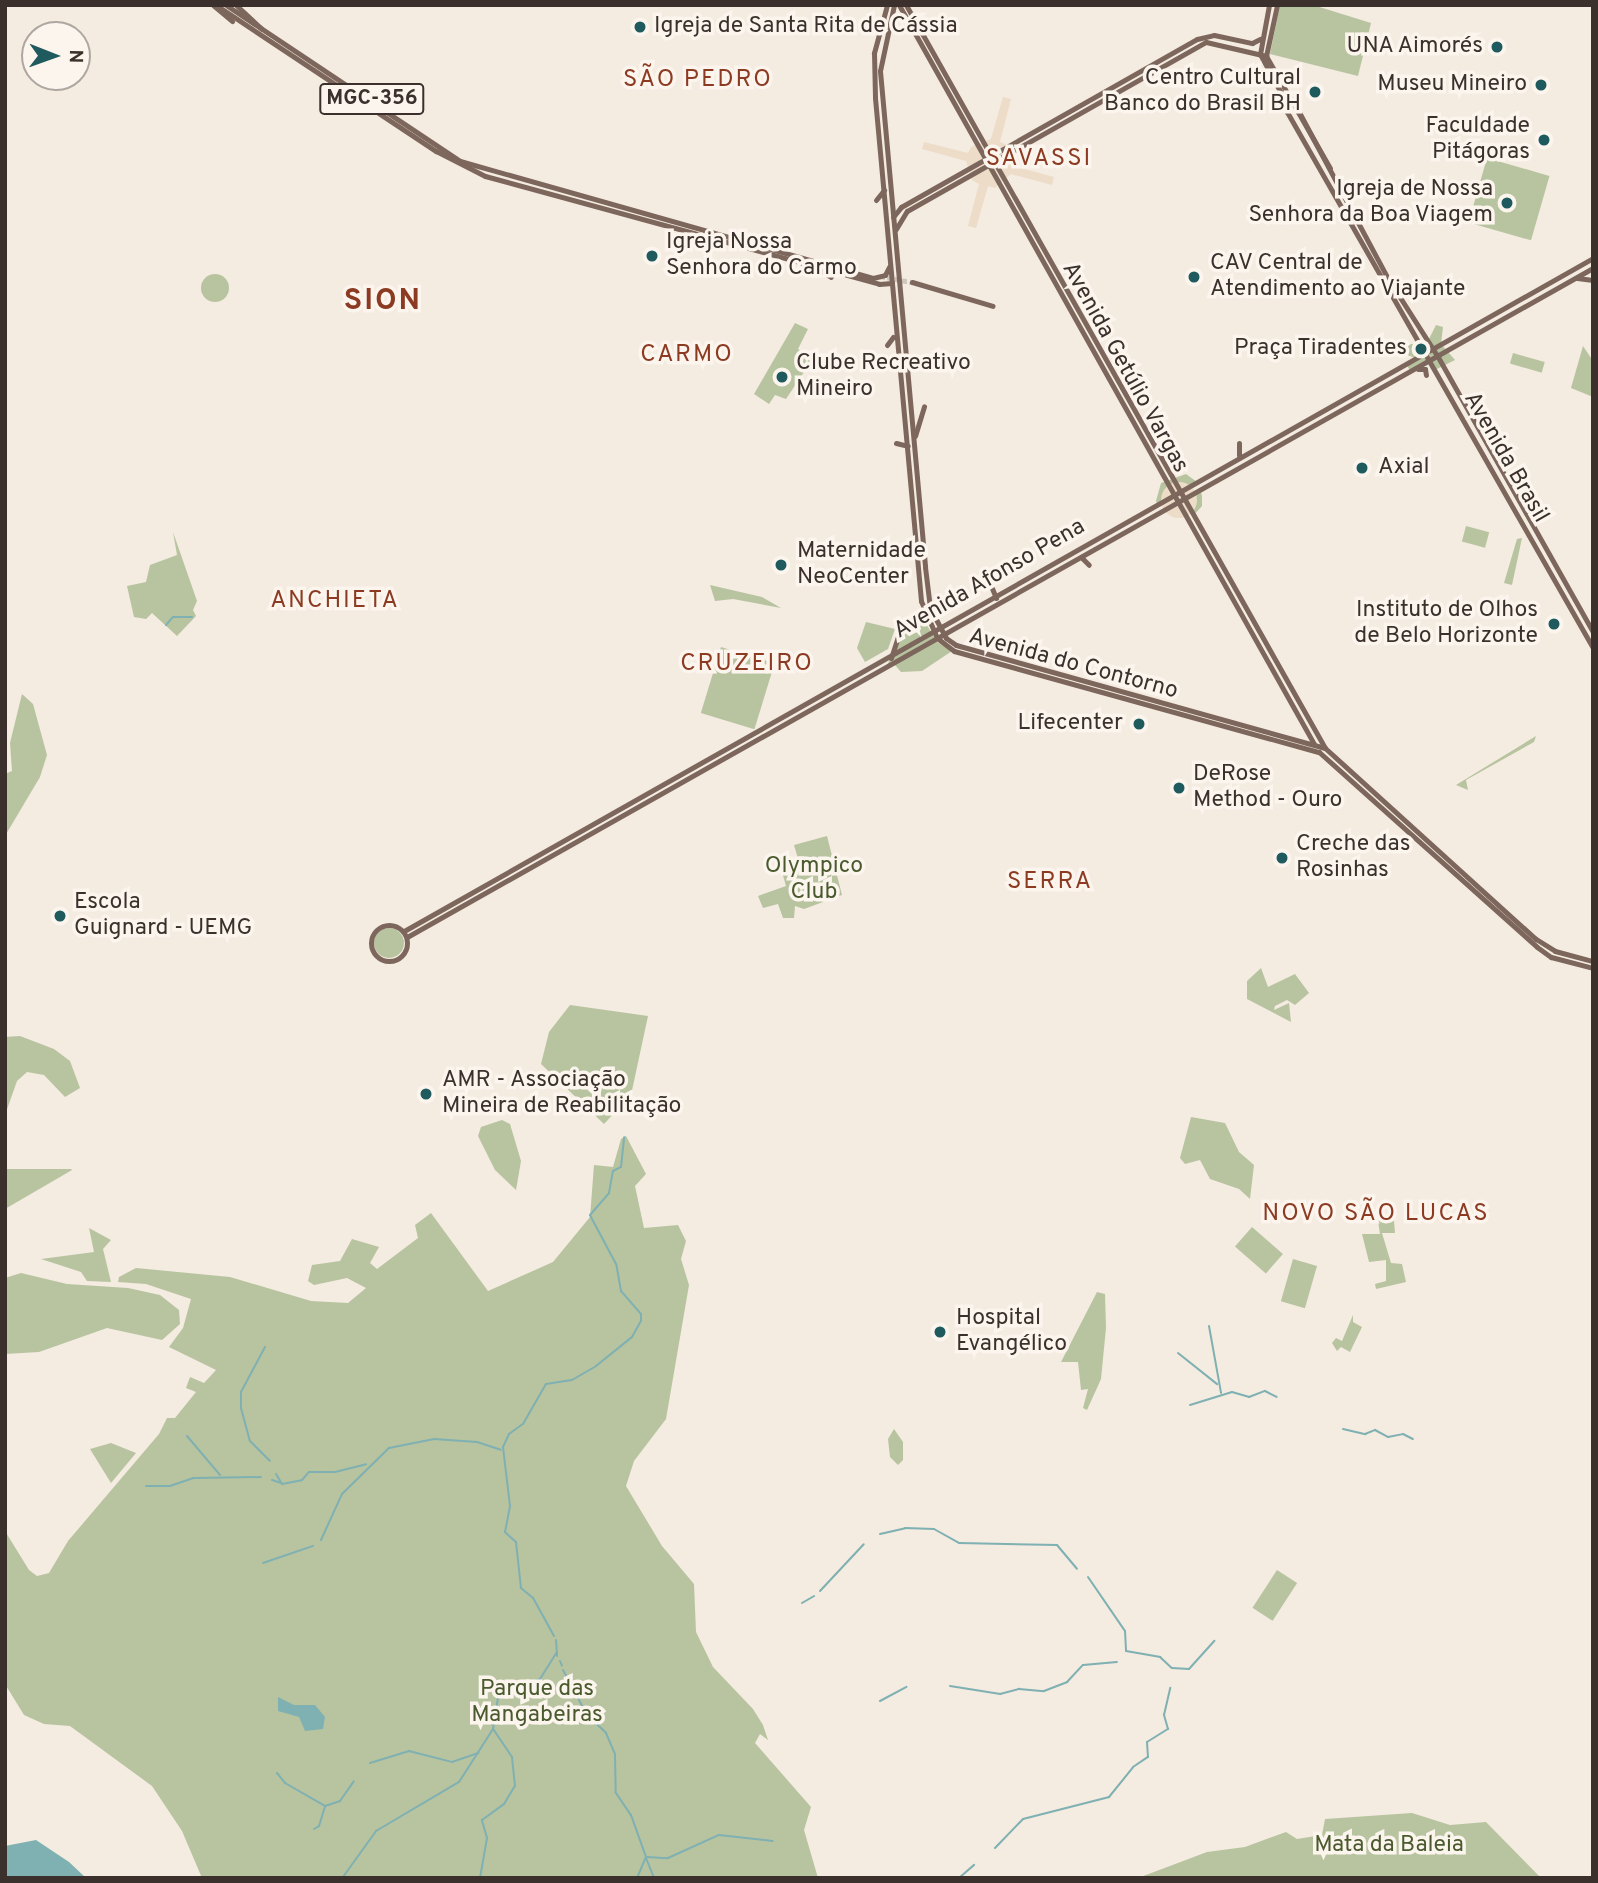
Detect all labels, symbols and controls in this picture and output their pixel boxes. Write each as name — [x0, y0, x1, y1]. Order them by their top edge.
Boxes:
place label: Igreja de Santa Rita de Cássia — [654, 13, 958, 41]
marker: Igreja de Santa Rita de Cássia — [632, 19, 648, 35]
north arrow — [21, 21, 91, 91]
place label: UNA Aimorés — [1345, 33, 1483, 61]
marker: UNA Aimorés — [1489, 39, 1505, 55]
text: N — [63, 49, 87, 63]
place label: Centro Cultural Banco do Brasil BH — [1104, 65, 1301, 119]
district label: SÃO PEDRO — [624, 67, 772, 95]
place label: Museu Mineiro — [1377, 71, 1527, 99]
marker: Museu Mineiro — [1533, 77, 1549, 93]
road number: MGC-356 — [318, 82, 426, 116]
marker: Centro Cultural Banco do Brasil BH — [1307, 84, 1323, 100]
place label: Faculdade Pitágoras — [1426, 113, 1530, 167]
marker: Faculdade Pitágoras — [1536, 132, 1552, 148]
district label: SAVASSI — [987, 146, 1091, 174]
place label: Igreja de Nossa Senhora da Boa Viagem — [1247, 176, 1493, 230]
marker: Igreja de Nossa Senhora da Boa Viagem — [1499, 195, 1515, 211]
place label: Igreja Nossa Senhora do Carmo — [666, 229, 857, 283]
marker: Igreja Nossa Senhora do Carmo — [644, 248, 660, 264]
place label: CAV Central de Atendimento ao Viajante — [1210, 250, 1466, 304]
street label: Avenida Getúlio Vargas — [1054, 258, 1194, 478]
marker: CAV Central de Atendimento ao Viajante — [1184, 267, 1204, 287]
district label: SION — [344, 284, 422, 320]
place label: Praça Tiradentes — [1233, 335, 1407, 363]
marker: Praça Tiradentes — [1413, 341, 1429, 357]
district label: CARMO — [641, 342, 733, 370]
place label: Clube Recreativo Mineiro — [796, 350, 971, 404]
marker: Clube Recreativo Mineiro — [774, 369, 790, 385]
street label: Avenida Brasil — [1456, 388, 1554, 528]
place label: Axial — [1378, 454, 1429, 482]
marker: Axial — [1352, 458, 1372, 478]
street label: Avenida Afonso Pena — [889, 514, 1091, 646]
place label: Maternidade NeoCenter — [797, 538, 926, 592]
marker: Maternidade NeoCenter — [771, 555, 791, 575]
district label: ANCHIETA — [271, 588, 399, 616]
place label: Instituto de Olhos de Belo Horizonte — [1354, 597, 1538, 651]
marker: Instituto de Olhos de Belo Horizonte — [1544, 614, 1564, 634]
street label: Avenida do Contorno — [965, 624, 1181, 706]
district label: CRUZEIRO — [681, 651, 813, 679]
place label: Lifecenter — [1018, 710, 1123, 738]
marker: Lifecenter — [1129, 714, 1149, 734]
place label: DeRose Method - Ouro — [1193, 761, 1342, 815]
marker: DeRose Method - Ouro — [1171, 780, 1187, 796]
place label: Creche das Rosinhas — [1296, 831, 1410, 885]
marker: Creche das Rosinhas — [1274, 850, 1290, 866]
park label: Olympico Club — [765, 853, 863, 907]
district label: SERRA — [1008, 869, 1092, 897]
place label: Escola Guignard - UEMG — [74, 889, 252, 943]
marker: Escola Guignard - UEMG — [52, 908, 68, 924]
place label: AMR - Associação Mineira de Reabilitação — [442, 1067, 681, 1121]
marker: AMR - Associação Mineira de Reabilitação — [416, 1084, 436, 1104]
district label: NOVO SÃO LUCAS — [1264, 1201, 1488, 1229]
place label: Hospital Evangélico — [956, 1305, 1067, 1359]
marker: Hospital Evangélico — [930, 1322, 950, 1342]
park label: Parque das Mangabeiras — [471, 1676, 603, 1730]
park label: Mata da Baleia — [1314, 1832, 1464, 1860]

